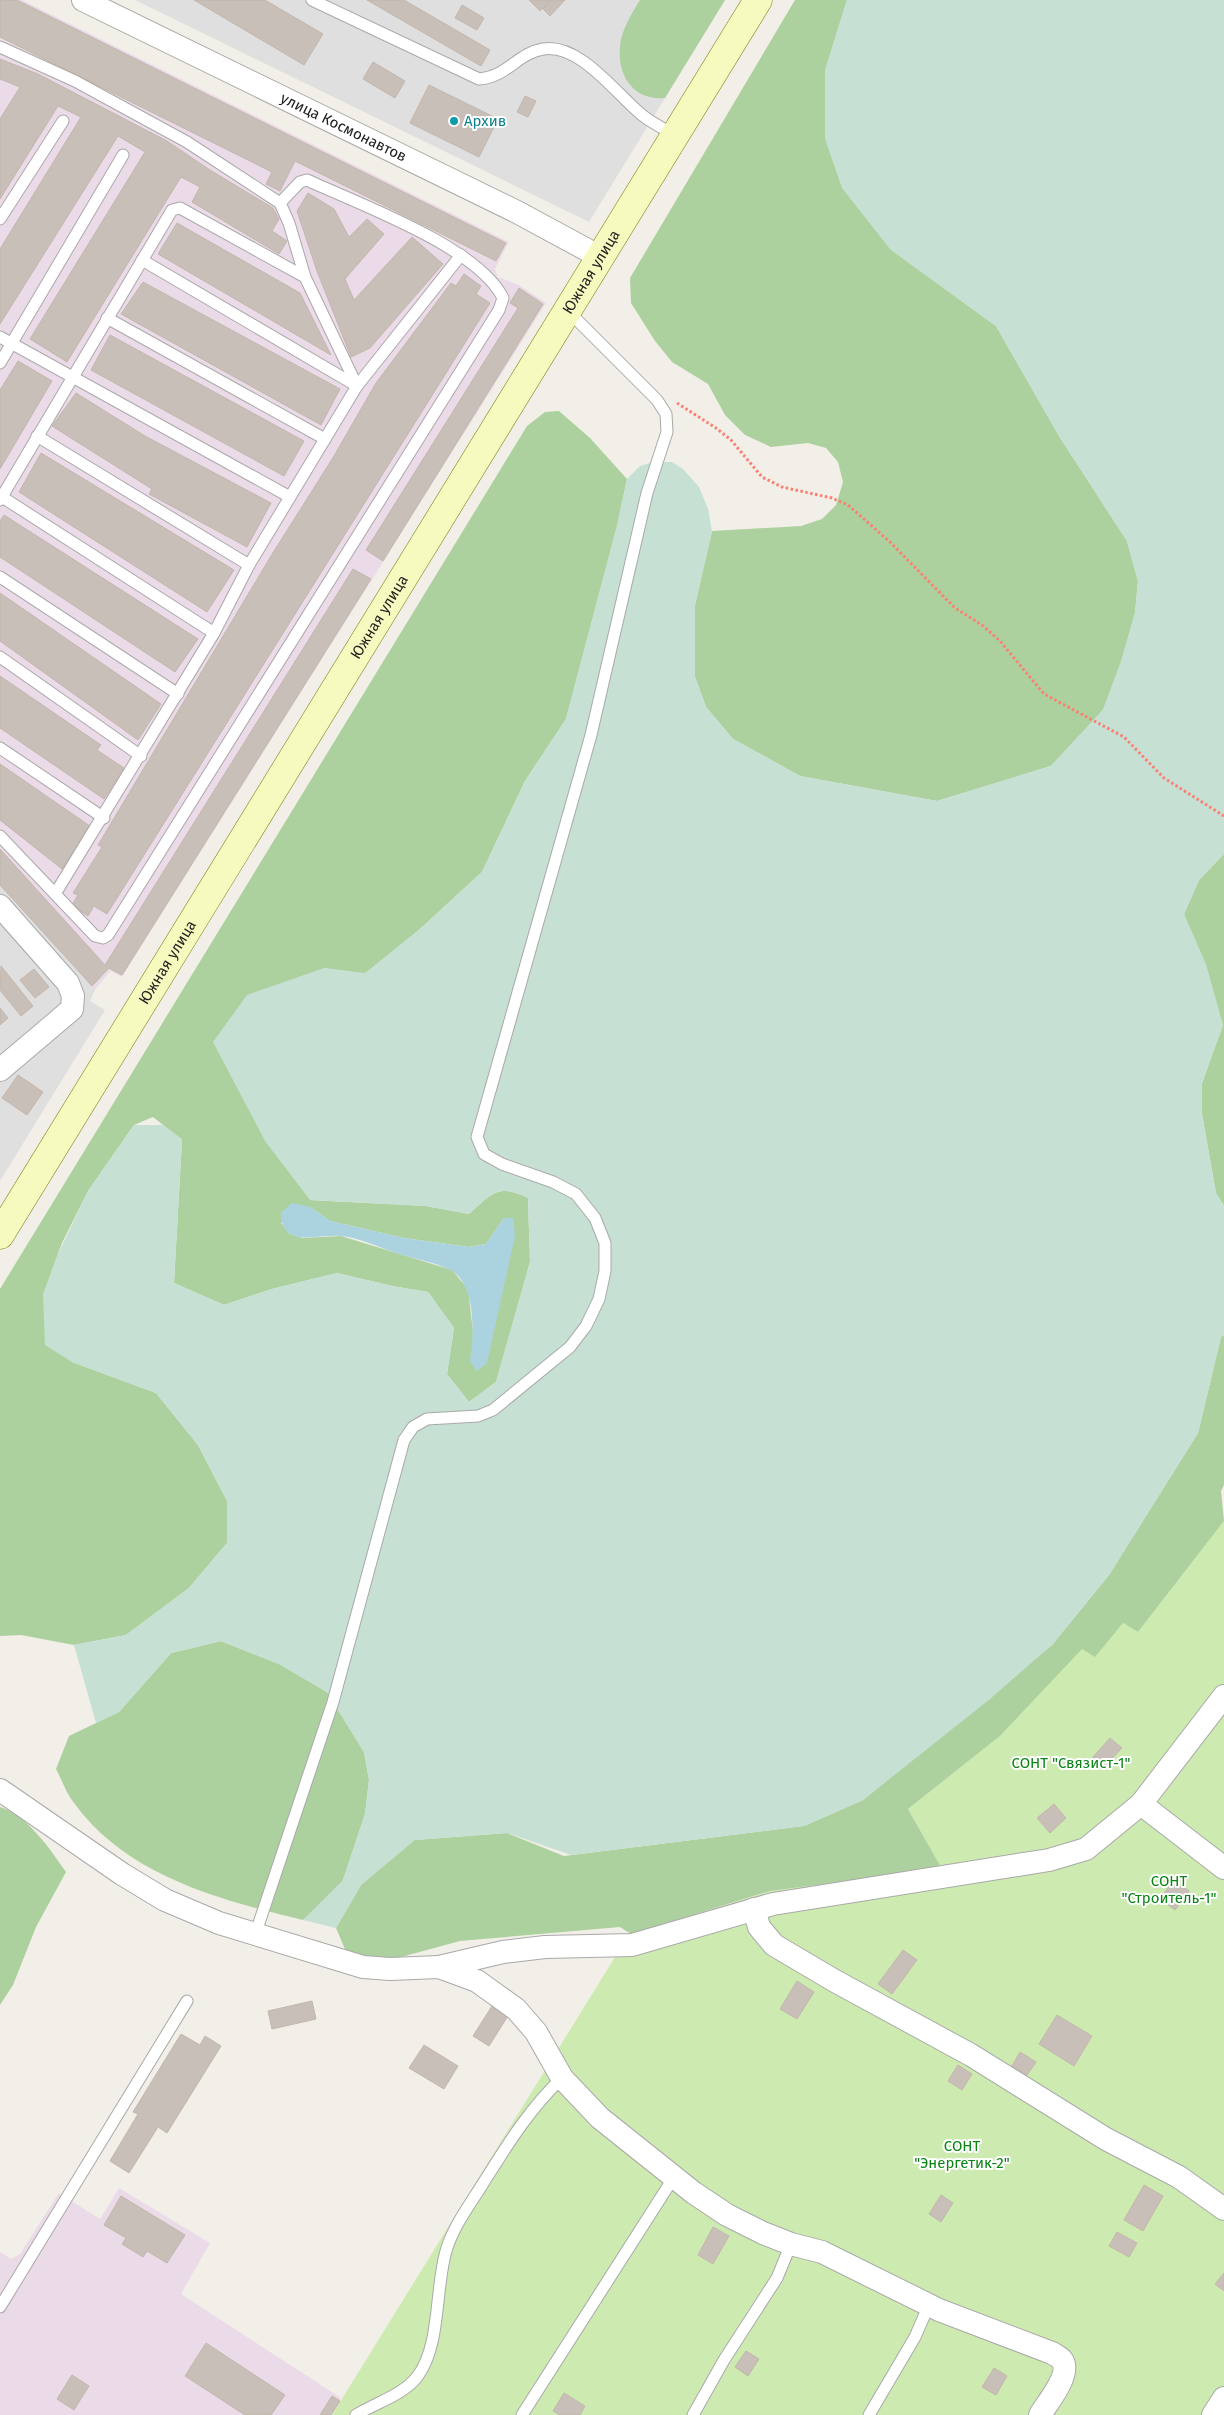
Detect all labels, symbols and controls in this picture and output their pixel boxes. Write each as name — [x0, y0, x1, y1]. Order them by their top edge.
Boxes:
street label: улица Космонавтов — [278, 89, 410, 166]
place label: Архив — [464, 112, 506, 130]
marker: Архив — [448, 115, 460, 127]
street label: Южная улица — [559, 227, 624, 317]
street label: Южная улица — [347, 572, 412, 662]
street label: Южная улица — [135, 917, 200, 1008]
park label: СОНТ "Связист-1" — [1012, 1754, 1130, 1772]
park label: СОНТ "Строитель-1" — [1121, 1872, 1217, 1907]
park label: СОНТ "Энергетик-2" — [914, 2137, 1010, 2172]

